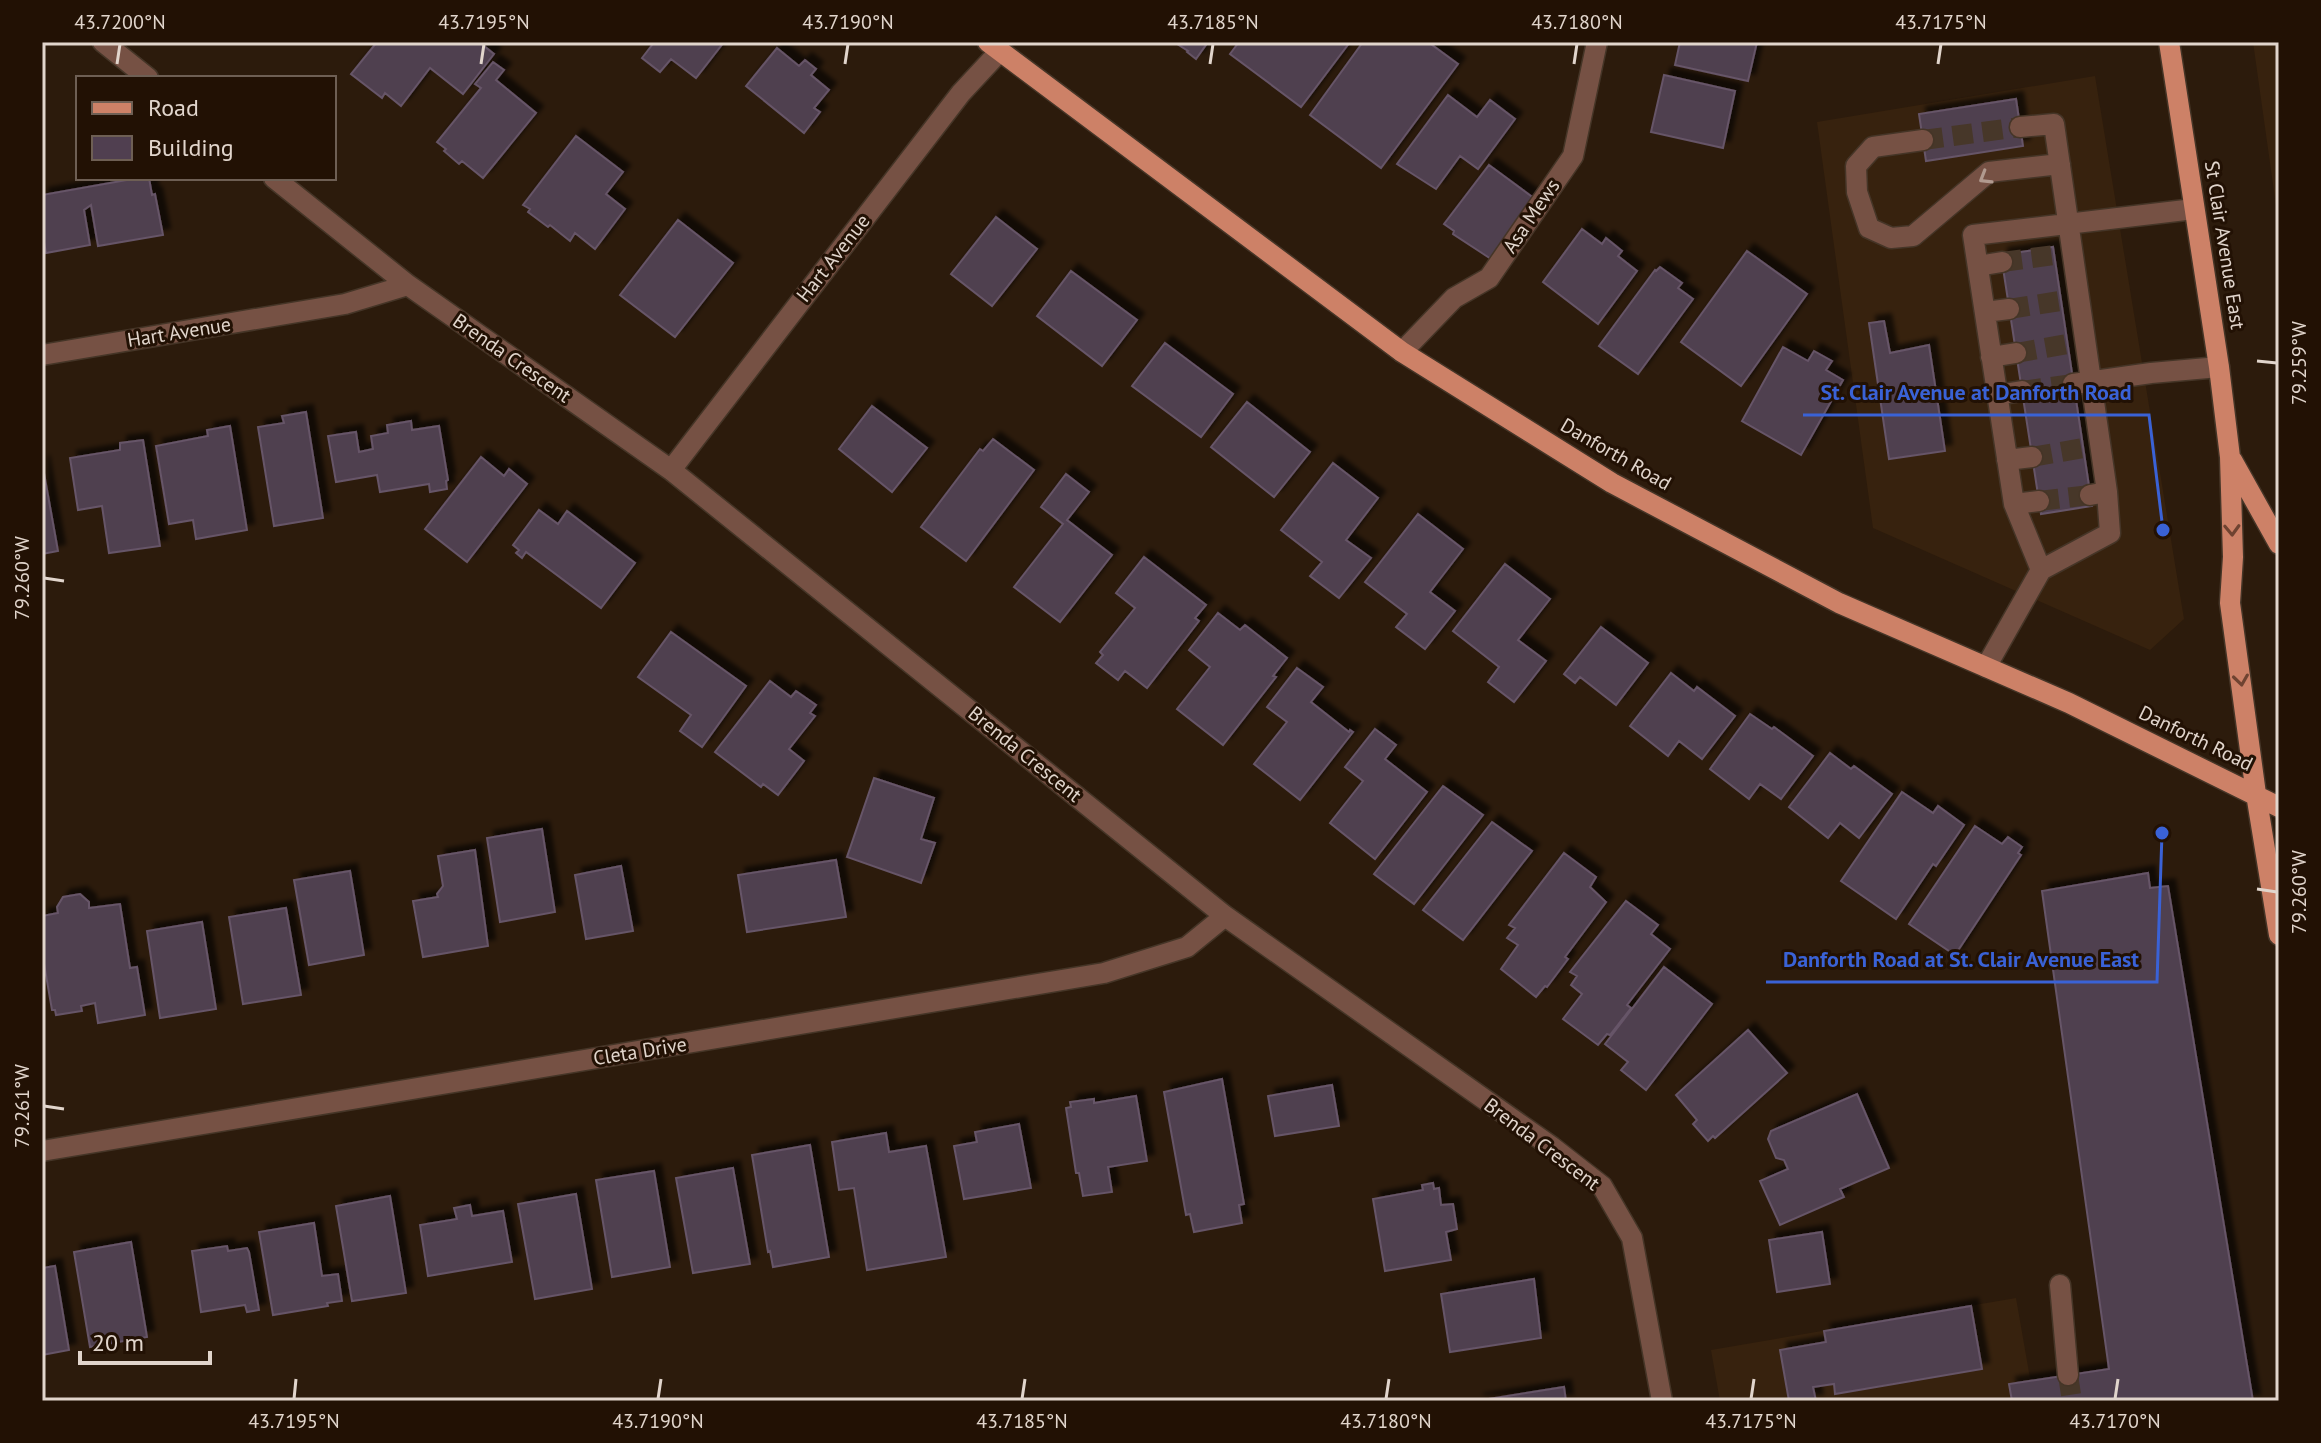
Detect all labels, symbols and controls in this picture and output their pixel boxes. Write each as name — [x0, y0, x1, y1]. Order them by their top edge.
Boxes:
text: 43.7200°N — [74, 9, 166, 35]
text: 43.7195°N — [438, 9, 530, 35]
text: 43.7190°N — [802, 9, 894, 35]
text: 43.7185°N — [1167, 9, 1259, 35]
text: 43.7180°N — [1531, 9, 1623, 35]
text: 43.7175°N — [1895, 9, 1987, 35]
legend — [76, 76, 336, 180]
text: Road — [148, 92, 199, 123]
text: Building — [148, 132, 234, 163]
street label: St Clair Avenue East — [2199, 159, 2251, 331]
one-way arrow — [1979, 168, 1993, 183]
street label: Asa Mews — [1497, 174, 1565, 258]
street label: Hart Avenue — [791, 209, 875, 307]
street label: Brenda Crescent — [448, 308, 576, 408]
street label: Hart Avenue — [125, 311, 233, 353]
text: 79.259°W — [2286, 321, 2312, 405]
callout: St. Clair Avenue at Danforth Road — [1803, 369, 2149, 415]
text: St. Clair Avenue at Danforth Road — [1820, 378, 2132, 406]
street label: Danforth Road — [1556, 412, 1676, 496]
one-way arrow — [2223, 524, 2241, 537]
text: 79.260°W — [9, 536, 35, 620]
one-way arrow — [2232, 674, 2249, 687]
street label: Danforth Road — [2135, 699, 2257, 777]
street label: Brenda Crescent — [963, 700, 1087, 808]
text: 79.260°W — [2286, 850, 2312, 934]
callout: Danforth Road at St. Clair Avenue East — [1766, 936, 2157, 982]
text: Danforth Road at St. Clair Avenue East — [1783, 945, 2139, 973]
street label: Cleta Drive — [591, 1031, 689, 1071]
text: 79.261°W — [9, 1064, 35, 1148]
street label: Brenda Crescent — [1479, 1092, 1605, 1196]
scale bar — [80, 1315, 210, 1365]
text: 20 m — [92, 1327, 144, 1358]
text: 43.7195°N — [248, 1408, 340, 1434]
text: 43.7190°N — [612, 1408, 704, 1434]
text: 43.7185°N — [976, 1408, 1068, 1434]
text: 43.7180°N — [1340, 1408, 1432, 1434]
text: 43.7175°N — [1705, 1408, 1797, 1434]
text: 43.7170°N — [2069, 1408, 2161, 1434]

